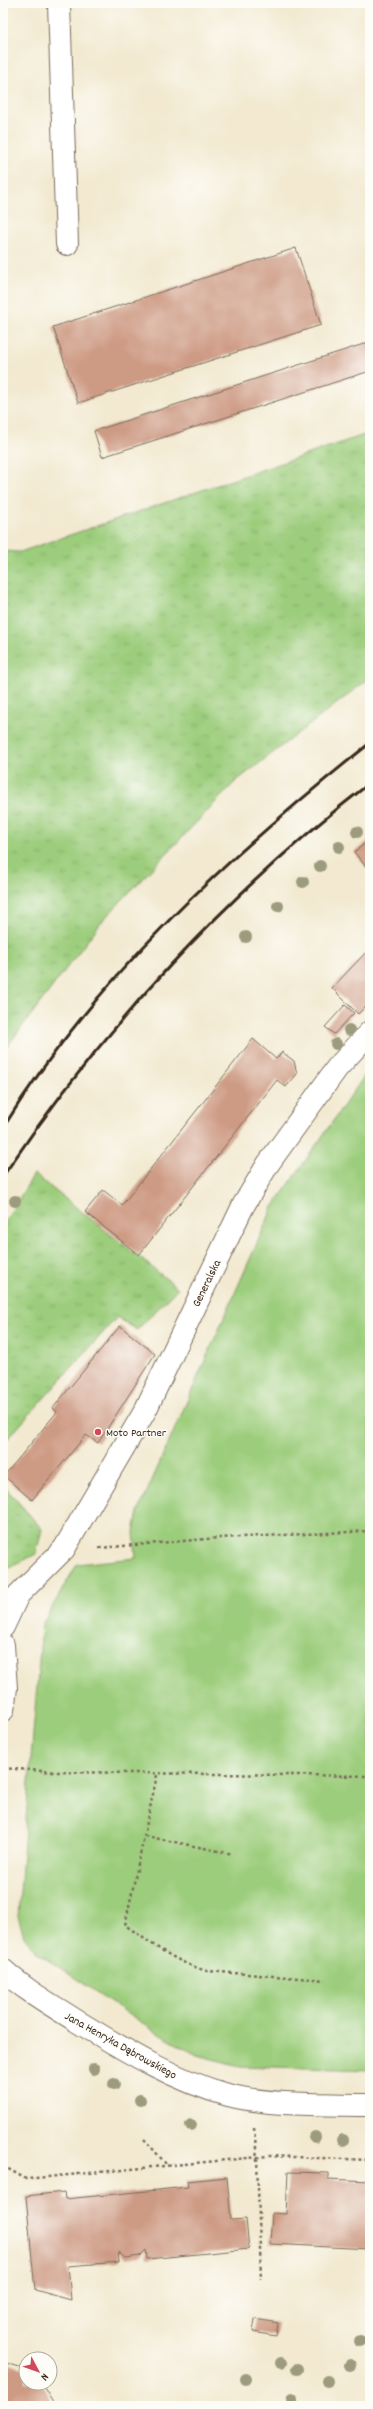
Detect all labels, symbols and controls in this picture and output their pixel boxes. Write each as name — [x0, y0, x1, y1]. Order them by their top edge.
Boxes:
street label: Generalska — [189, 1257, 226, 1310]
place label: Moto Partner — [106, 1425, 167, 1442]
marker: Moto Partner — [93, 1427, 103, 1437]
street label: Jana Henryka Dąbrowskiego — [61, 2008, 179, 2084]
north arrow — [18, 2351, 58, 2391]
text: N — [36, 2369, 52, 2384]

